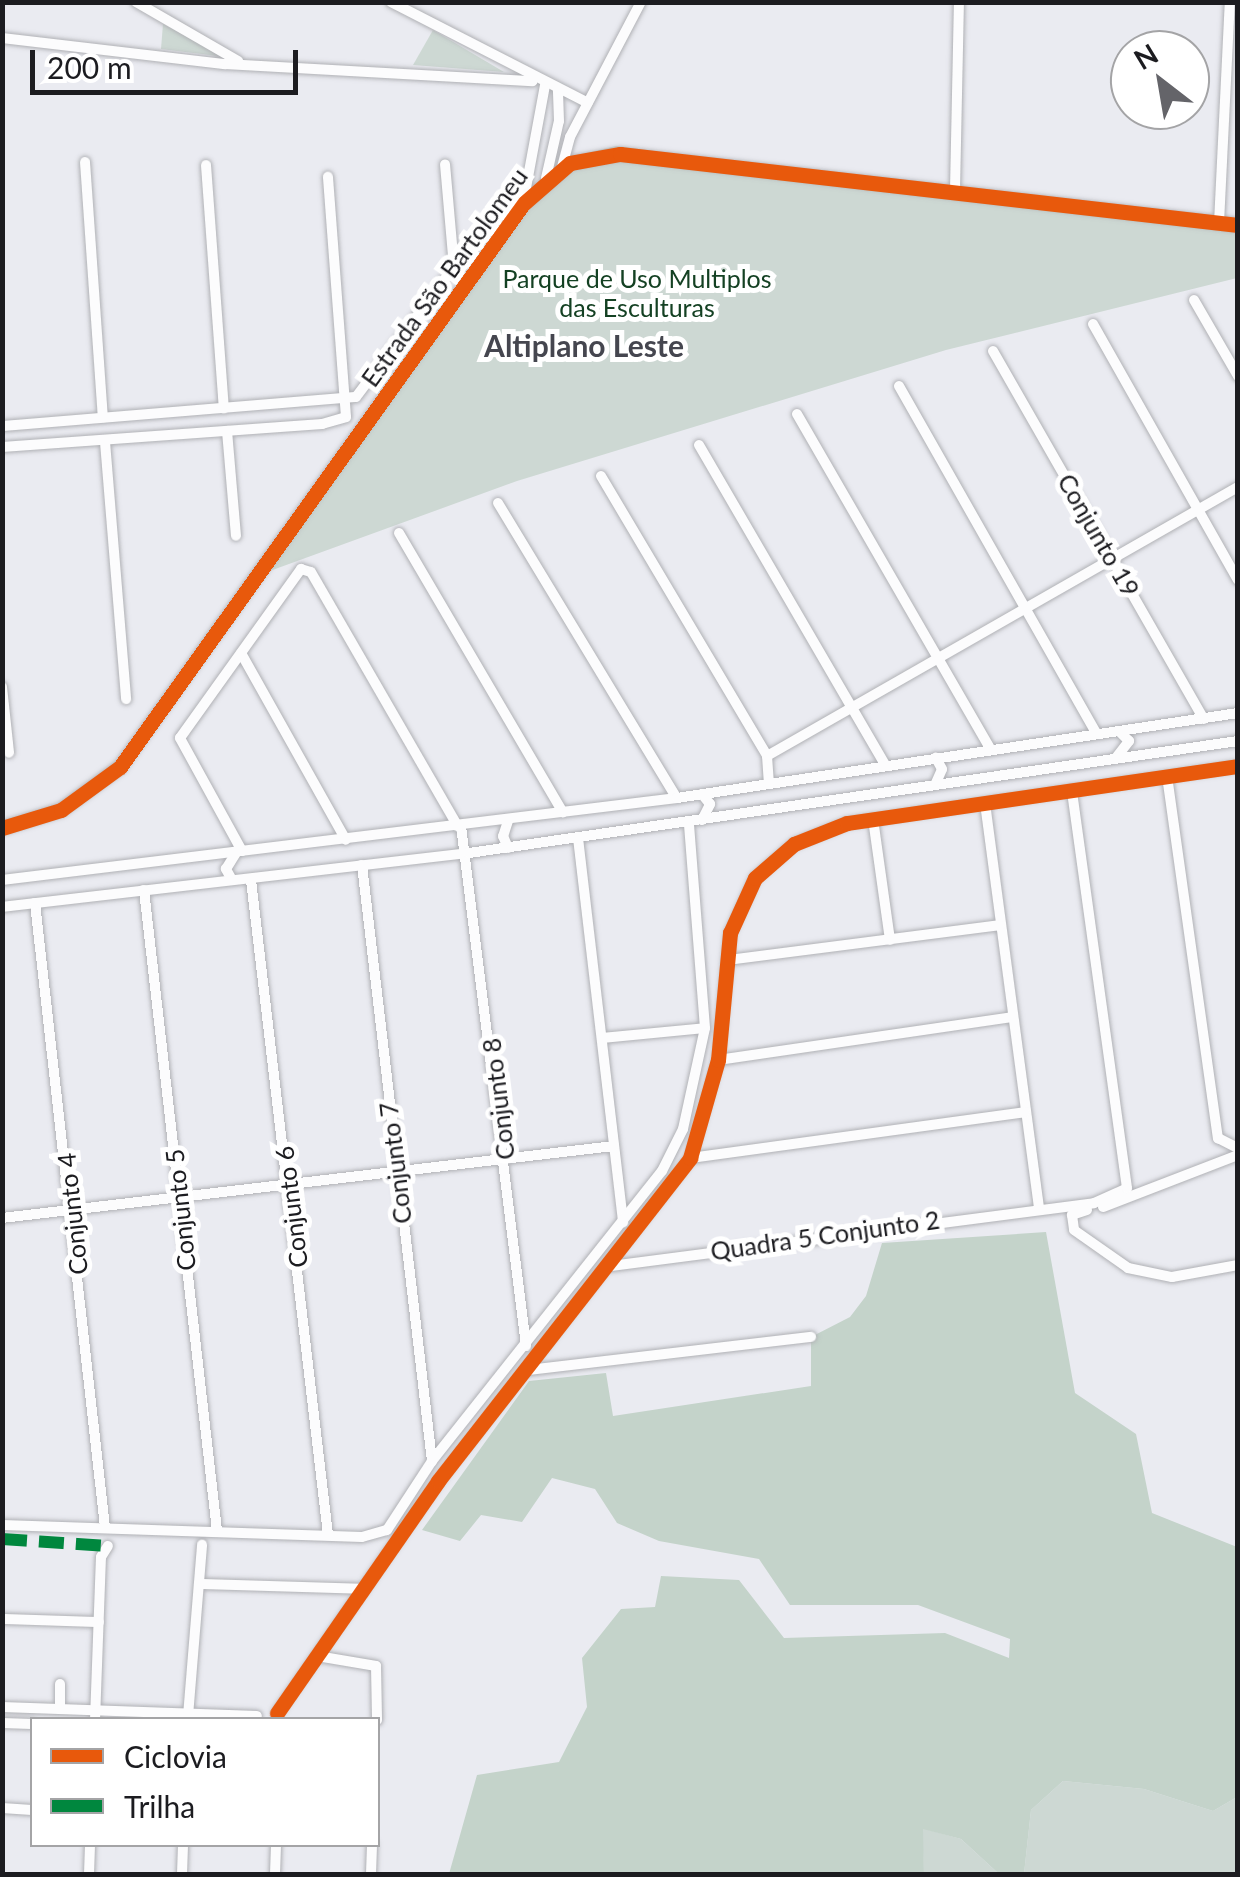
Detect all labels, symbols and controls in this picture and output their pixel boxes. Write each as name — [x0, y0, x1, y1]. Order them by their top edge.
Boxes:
scale bar — [35, 30, 302, 92]
north arrow — [1110, 30, 1210, 130]
text: N — [1128, 36, 1164, 76]
text: 200 m — [47, 49, 132, 85]
street label: Estrada São Bartolomeu — [355, 162, 533, 392]
park label: Parque de Uso Multiplos das Esculturas — [502, 264, 772, 323]
district label: Altiplano Leste — [484, 327, 684, 363]
street label: Conjunto 19 — [1052, 468, 1146, 602]
street label: Conjunto 8 — [476, 1036, 520, 1162]
street label: Conjunto 7 — [373, 1100, 417, 1226]
street label: Conjunto 6 — [269, 1144, 313, 1270]
street label: Conjunto 5 — [159, 1148, 201, 1272]
street label: Conjunto 4 — [51, 1152, 93, 1276]
street label: Quadra 5 Conjunto 2 — [708, 1204, 942, 1266]
legend — [30, 1717, 380, 1847]
text: Ciclovia — [124, 1738, 227, 1774]
text: Trilha — [124, 1788, 195, 1824]

